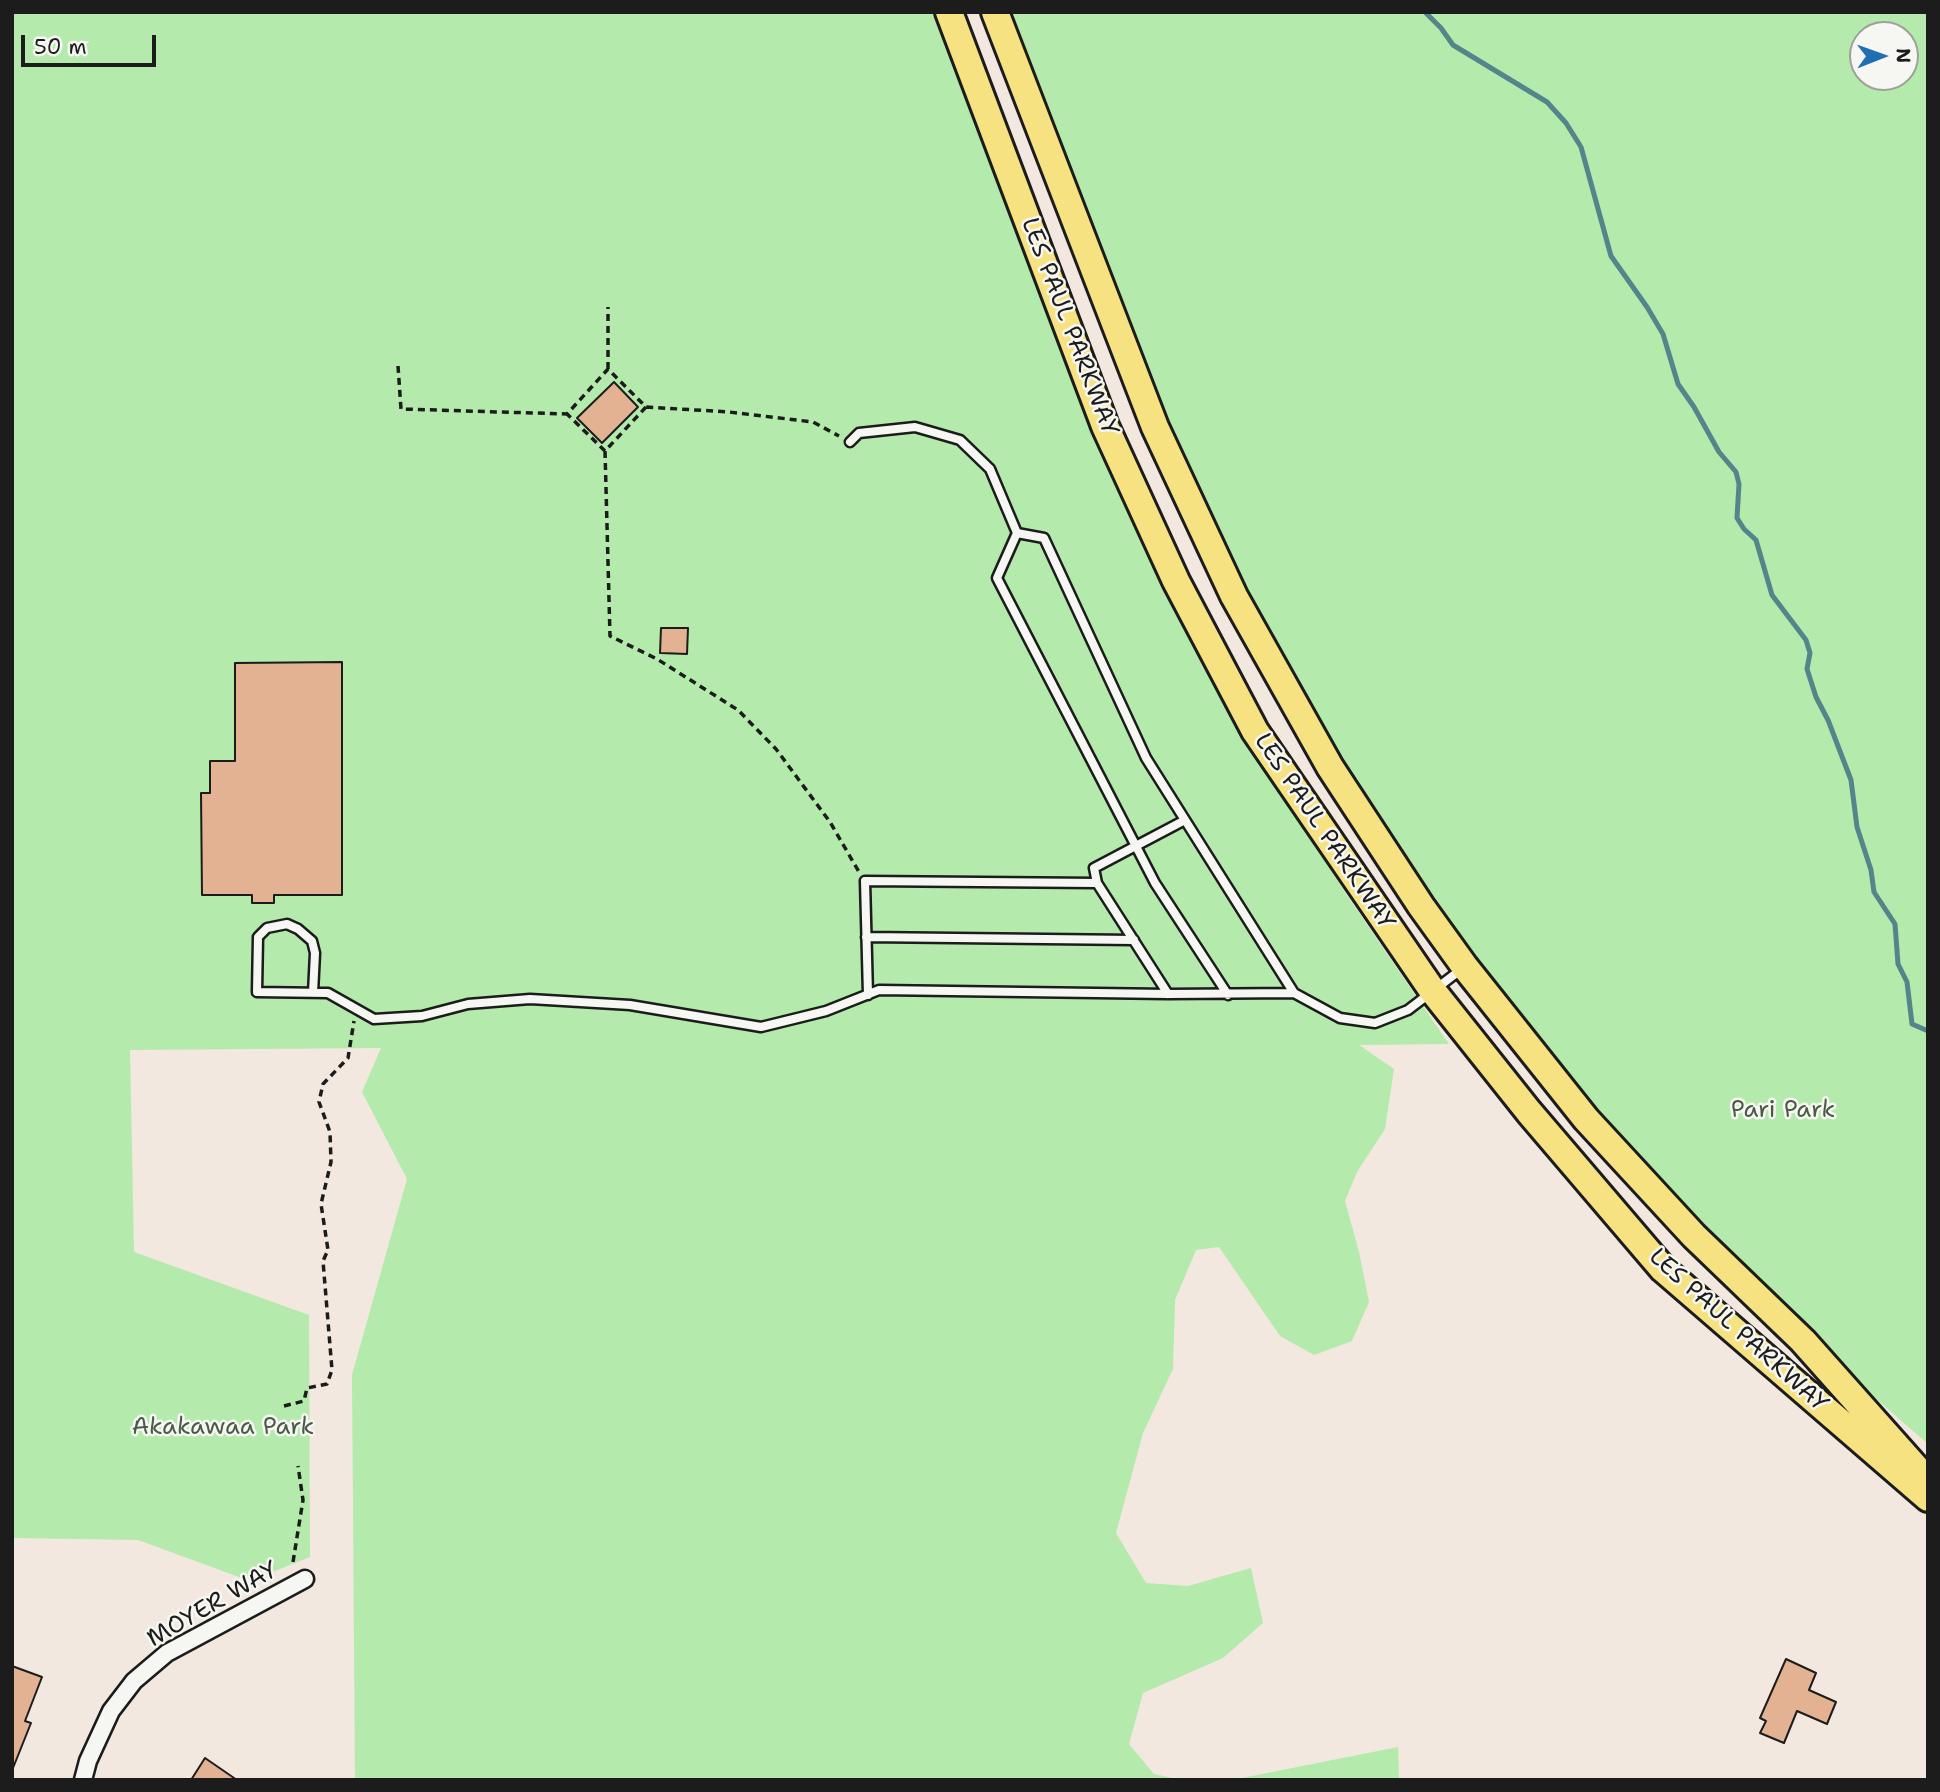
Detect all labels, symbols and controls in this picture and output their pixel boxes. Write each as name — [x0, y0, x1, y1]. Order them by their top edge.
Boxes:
scale bar — [24, 21, 159, 65]
north arrow — [1849, 21, 1919, 91]
text: 50 m — [34, 33, 87, 61]
text: N — [1891, 48, 1916, 63]
street label: LES PAUL PARKWAY — [1014, 214, 1124, 440]
street label: LES PAUL PARKWAY — [1247, 728, 1401, 936]
park label: Pari Park — [1731, 1097, 1835, 1125]
street label: LES PAUL PARKWAY — [1642, 1243, 1834, 1419]
park label: Akakawaa Park — [132, 1414, 314, 1442]
street label: MOYER WAY — [142, 1556, 284, 1654]

